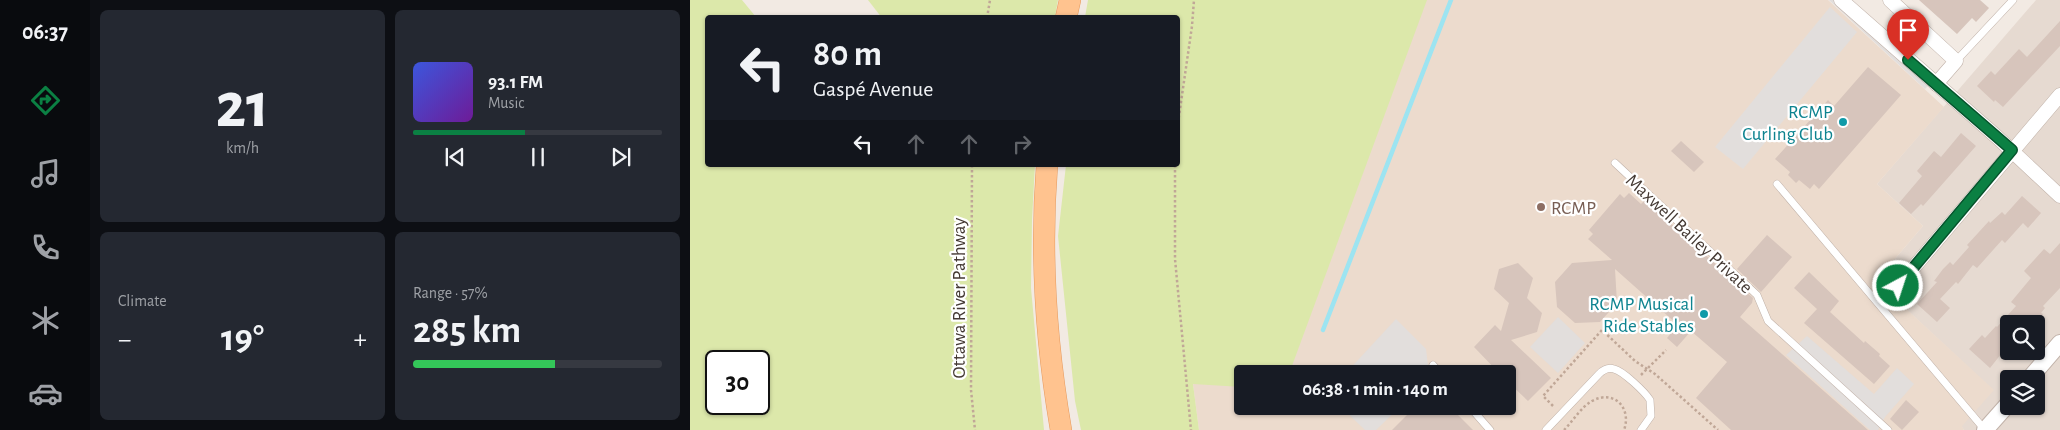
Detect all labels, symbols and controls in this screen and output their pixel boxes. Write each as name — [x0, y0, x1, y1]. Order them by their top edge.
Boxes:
pin — [1887, 9, 1929, 60]
icon: arrive — [1894, 16, 1922, 44]
text: 06:37 — [22, 21, 68, 43]
icon: left — [730, 35, 795, 100]
text: 80 m — [813, 37, 882, 72]
text: 93.1 FM — [488, 73, 543, 92]
text: 21 — [215, 74, 270, 139]
text: Gaspé Avenue — [813, 78, 933, 100]
icon: directions — [28, 83, 63, 118]
text: Music — [488, 95, 524, 111]
place label: RCMP Curling Club — [1742, 103, 1833, 144]
marker: RCMP Curling Club — [1837, 116, 1849, 128]
icon: left — [849, 130, 877, 158]
icon: ahead — [902, 130, 930, 158]
icon: ahead — [955, 130, 983, 158]
icon: right — [1008, 130, 1036, 158]
text: km/h — [226, 140, 259, 156]
icon: previous — [441, 143, 469, 171]
icon: pause — [524, 143, 552, 171]
icon: next — [607, 143, 635, 171]
icon: music — [28, 156, 63, 191]
street label: Maxwell Bailey Private — [1622, 171, 1756, 297]
place label: RCMP — [1551, 199, 1596, 218]
marker: RCMP — [1535, 201, 1547, 213]
street label: Ottawa River Pathway — [950, 218, 969, 378]
icon: phone — [28, 230, 63, 265]
position arrow — [1871, 259, 1923, 311]
text: Range · 57% — [413, 285, 488, 301]
text: Climate — [118, 293, 167, 309]
place label: RCMP Musical Ride Stables — [1589, 295, 1694, 336]
icon: climate — [28, 303, 63, 338]
marker: RCMP Musical Ride Stables — [1698, 308, 1710, 320]
text: 285 km — [413, 312, 521, 350]
map controls — [2000, 315, 2045, 415]
button: search — [2000, 315, 2045, 360]
text: 19° — [221, 320, 264, 358]
text: − — [118, 326, 131, 354]
text: + — [354, 326, 367, 354]
speed limit sign: 30 — [705, 350, 770, 415]
button: layers — [2000, 370, 2045, 415]
icon: car — [28, 376, 63, 411]
text: 06:38 · 1 min · 140 m — [1302, 380, 1448, 399]

